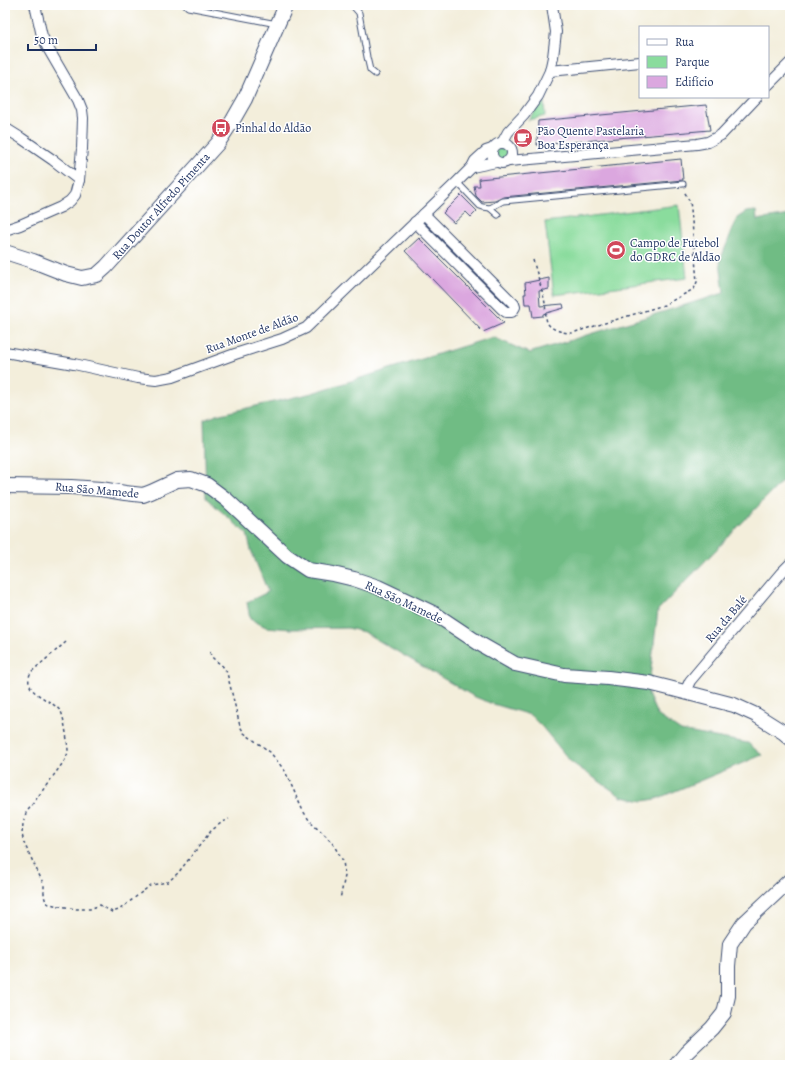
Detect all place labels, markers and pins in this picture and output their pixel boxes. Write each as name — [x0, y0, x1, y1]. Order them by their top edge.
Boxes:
bus stop icon: Pinhal do Aldão — [210, 117, 232, 139]
place label: Pinhal do Aldão — [235, 120, 311, 136]
place label: Pão Quente Pastelaria Boa Esperança — [537, 123, 644, 153]
cafe icon: Pão Quente Pastelaria Boa Esperança — [512, 127, 534, 149]
place label: Campo de Futebol do GDRC de Aldão — [630, 235, 720, 265]
sports icon: Campo de Futebol do GDRC de Aldão — [605, 239, 627, 261]

